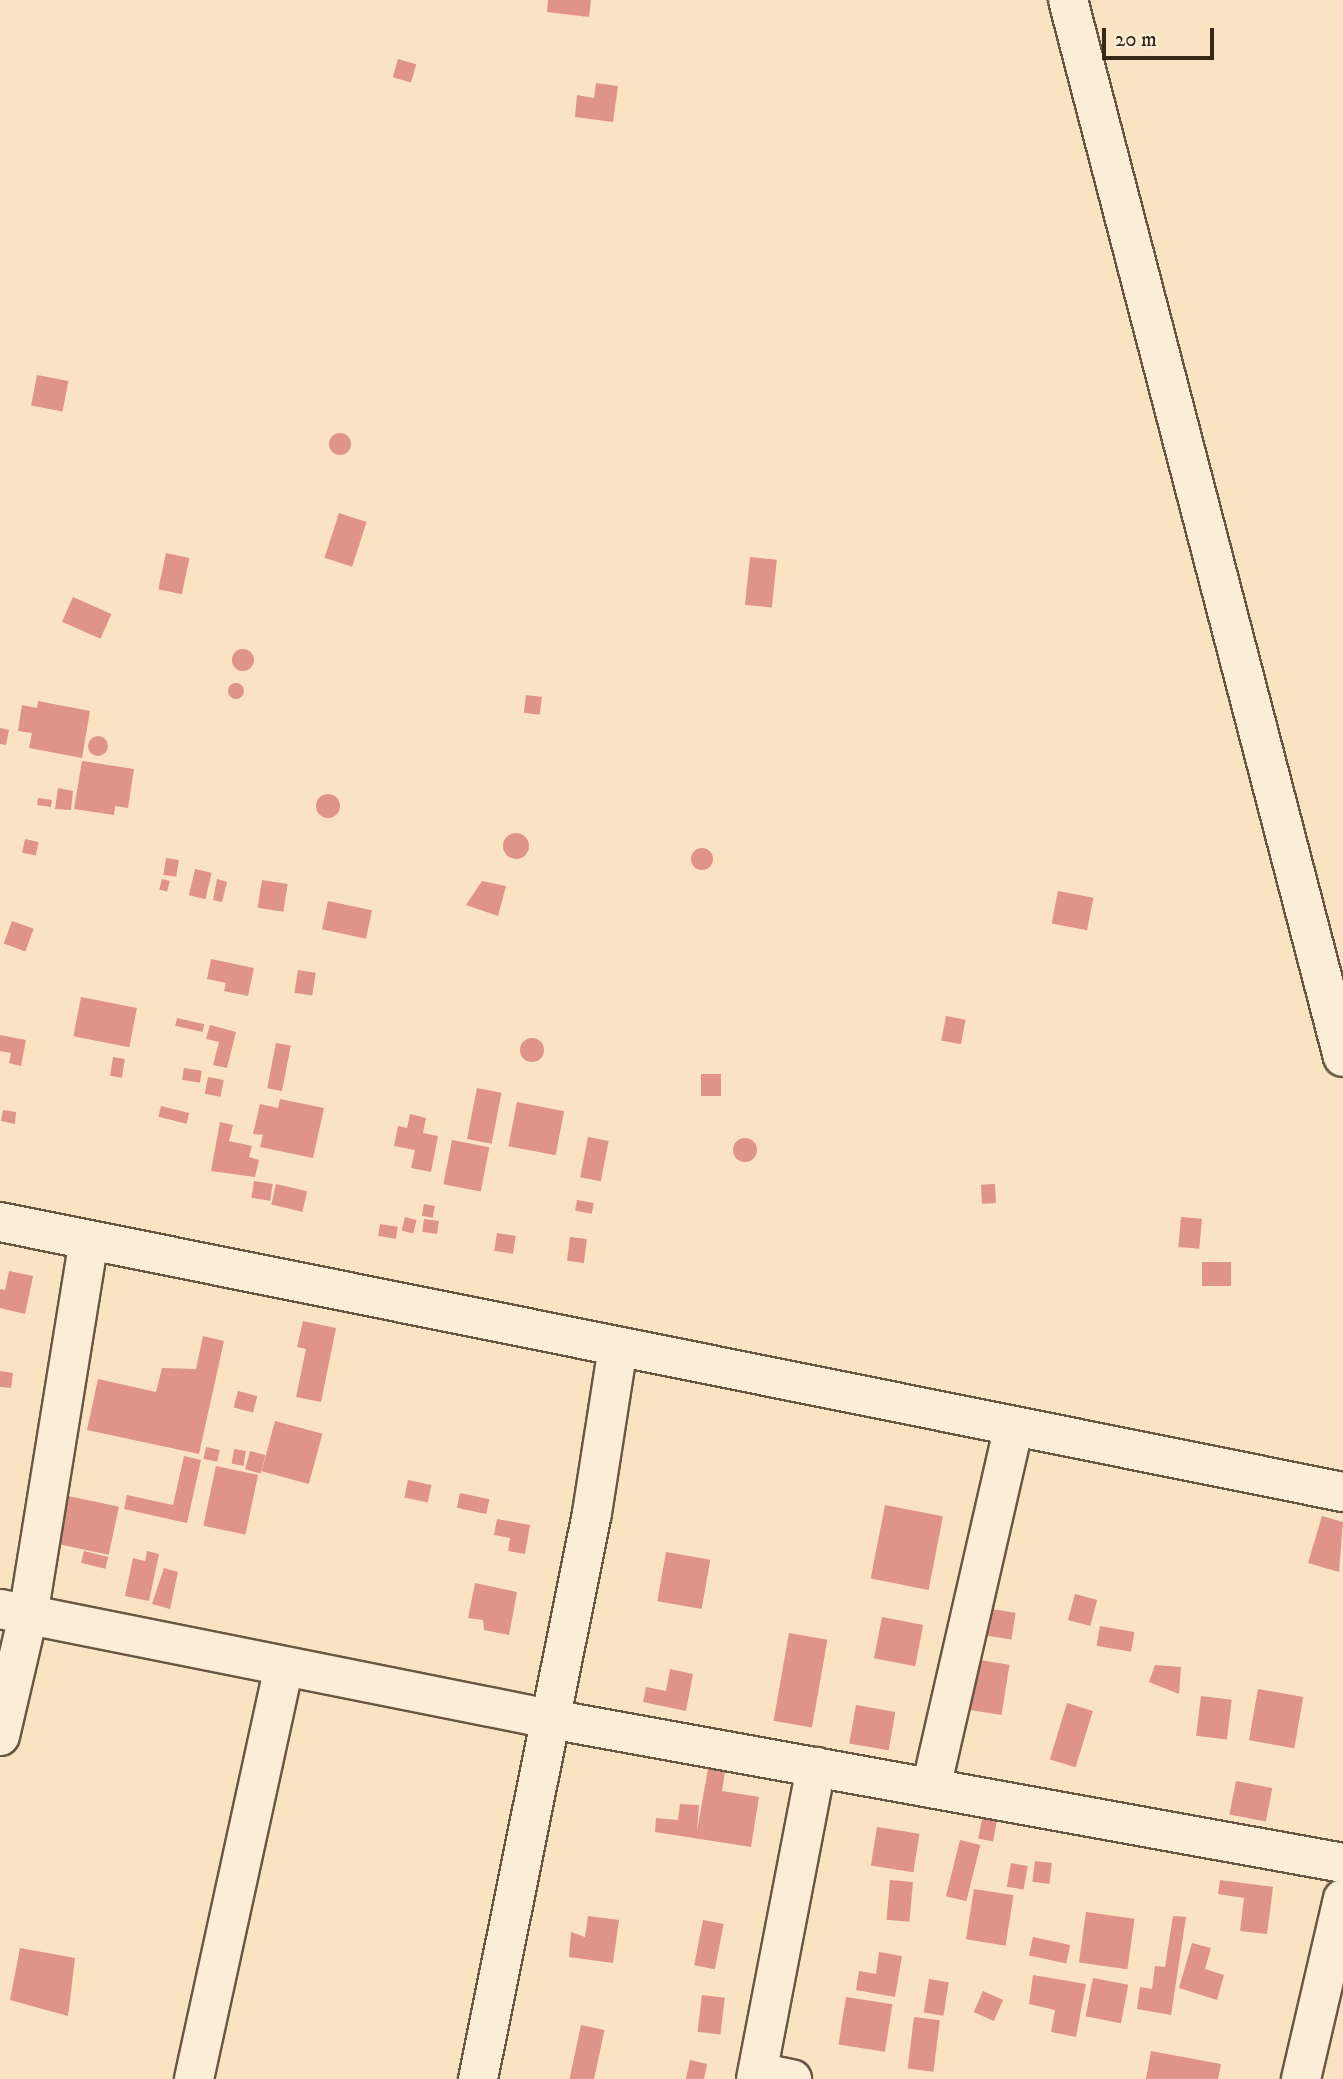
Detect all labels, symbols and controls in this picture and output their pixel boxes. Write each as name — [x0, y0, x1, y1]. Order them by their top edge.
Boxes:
scale bar — [1105, 14, 1217, 58]
text: 20 m — [1115, 27, 1157, 53]

